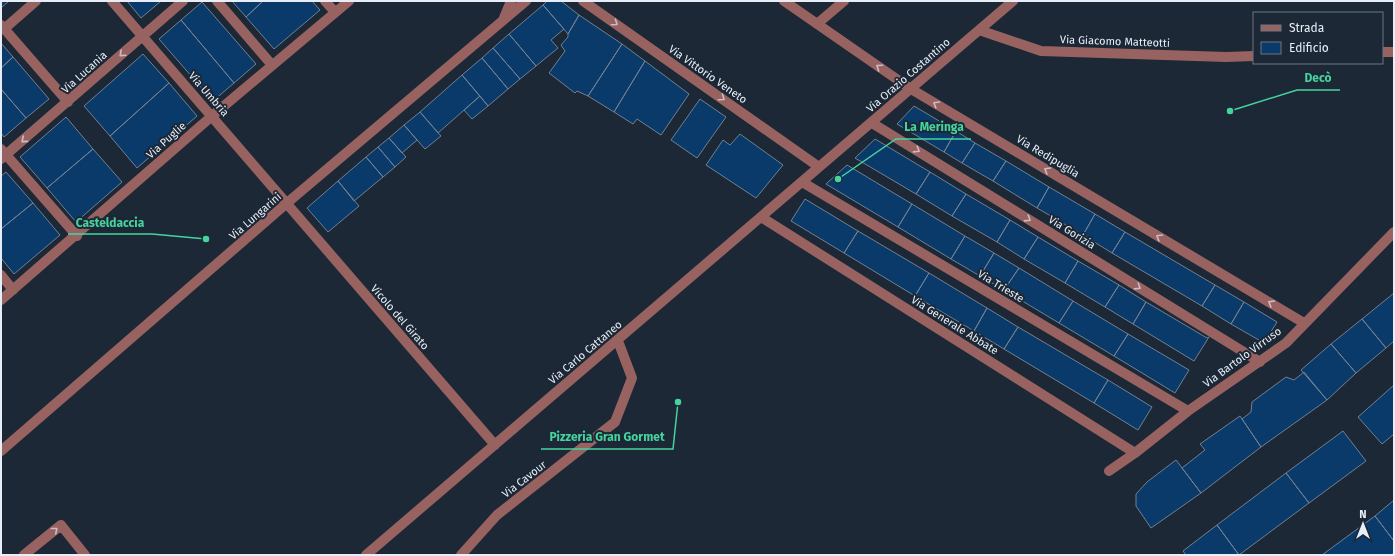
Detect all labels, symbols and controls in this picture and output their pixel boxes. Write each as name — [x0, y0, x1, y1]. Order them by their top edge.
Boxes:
legend — [1253, 12, 1383, 64]
one-way arrow — [611, 18, 618, 25]
text: Strada — [1289, 21, 1324, 35]
street label: Via Giacomo Matteotti — [1060, 33, 1170, 50]
street label: Via Orazio Costantino — [864, 36, 953, 115]
text: Edificio — [1289, 41, 1329, 55]
street label: Via Vittorio Veneto — [666, 42, 749, 106]
street label: Via Lucania — [59, 49, 110, 96]
one-way arrow — [119, 50, 127, 57]
one-way arrow — [876, 64, 883, 72]
callout: Decò — [1297, 66, 1340, 90]
street label: Via Umbria — [186, 69, 231, 119]
text: Decò — [1305, 71, 1331, 85]
one-way arrow — [717, 93, 724, 100]
one-way arrow — [933, 101, 940, 108]
callout: La Meringa — [896, 115, 971, 139]
street label: Via Puglie — [144, 119, 189, 161]
text: La Meringa — [904, 120, 964, 134]
street label: Via Redipuglia — [1014, 133, 1082, 180]
one-way arrow — [21, 135, 28, 142]
one-way arrow — [913, 146, 920, 153]
one-way arrow — [1044, 168, 1051, 175]
street label: Via Lungarini — [227, 190, 284, 242]
callout: Casteldaccia — [68, 210, 152, 234]
street label: Via Gorizia — [1046, 213, 1098, 252]
one-way arrow — [1024, 214, 1031, 221]
text: Casteldaccia — [76, 216, 145, 230]
one-way arrow — [1156, 234, 1163, 241]
street label: Via Trieste — [975, 268, 1026, 305]
street label: Vicolo del Girato — [368, 282, 431, 353]
one-way arrow — [1134, 282, 1141, 289]
street label: Via Generale Abbate — [909, 293, 1001, 358]
one-way arrow — [1268, 301, 1275, 308]
street label: Via Carlo Cattaneo — [546, 318, 625, 387]
street label: Via Bartolo Virruso — [1201, 325, 1284, 390]
callout: Pizzeria Gran Gormet — [541, 425, 673, 449]
text: Pizzeria Gran Gormet — [549, 430, 665, 444]
street label: Via Cavour — [500, 458, 550, 501]
north arrow — [1343, 504, 1383, 544]
text: N — [1359, 508, 1367, 521]
one-way arrow — [50, 528, 57, 535]

